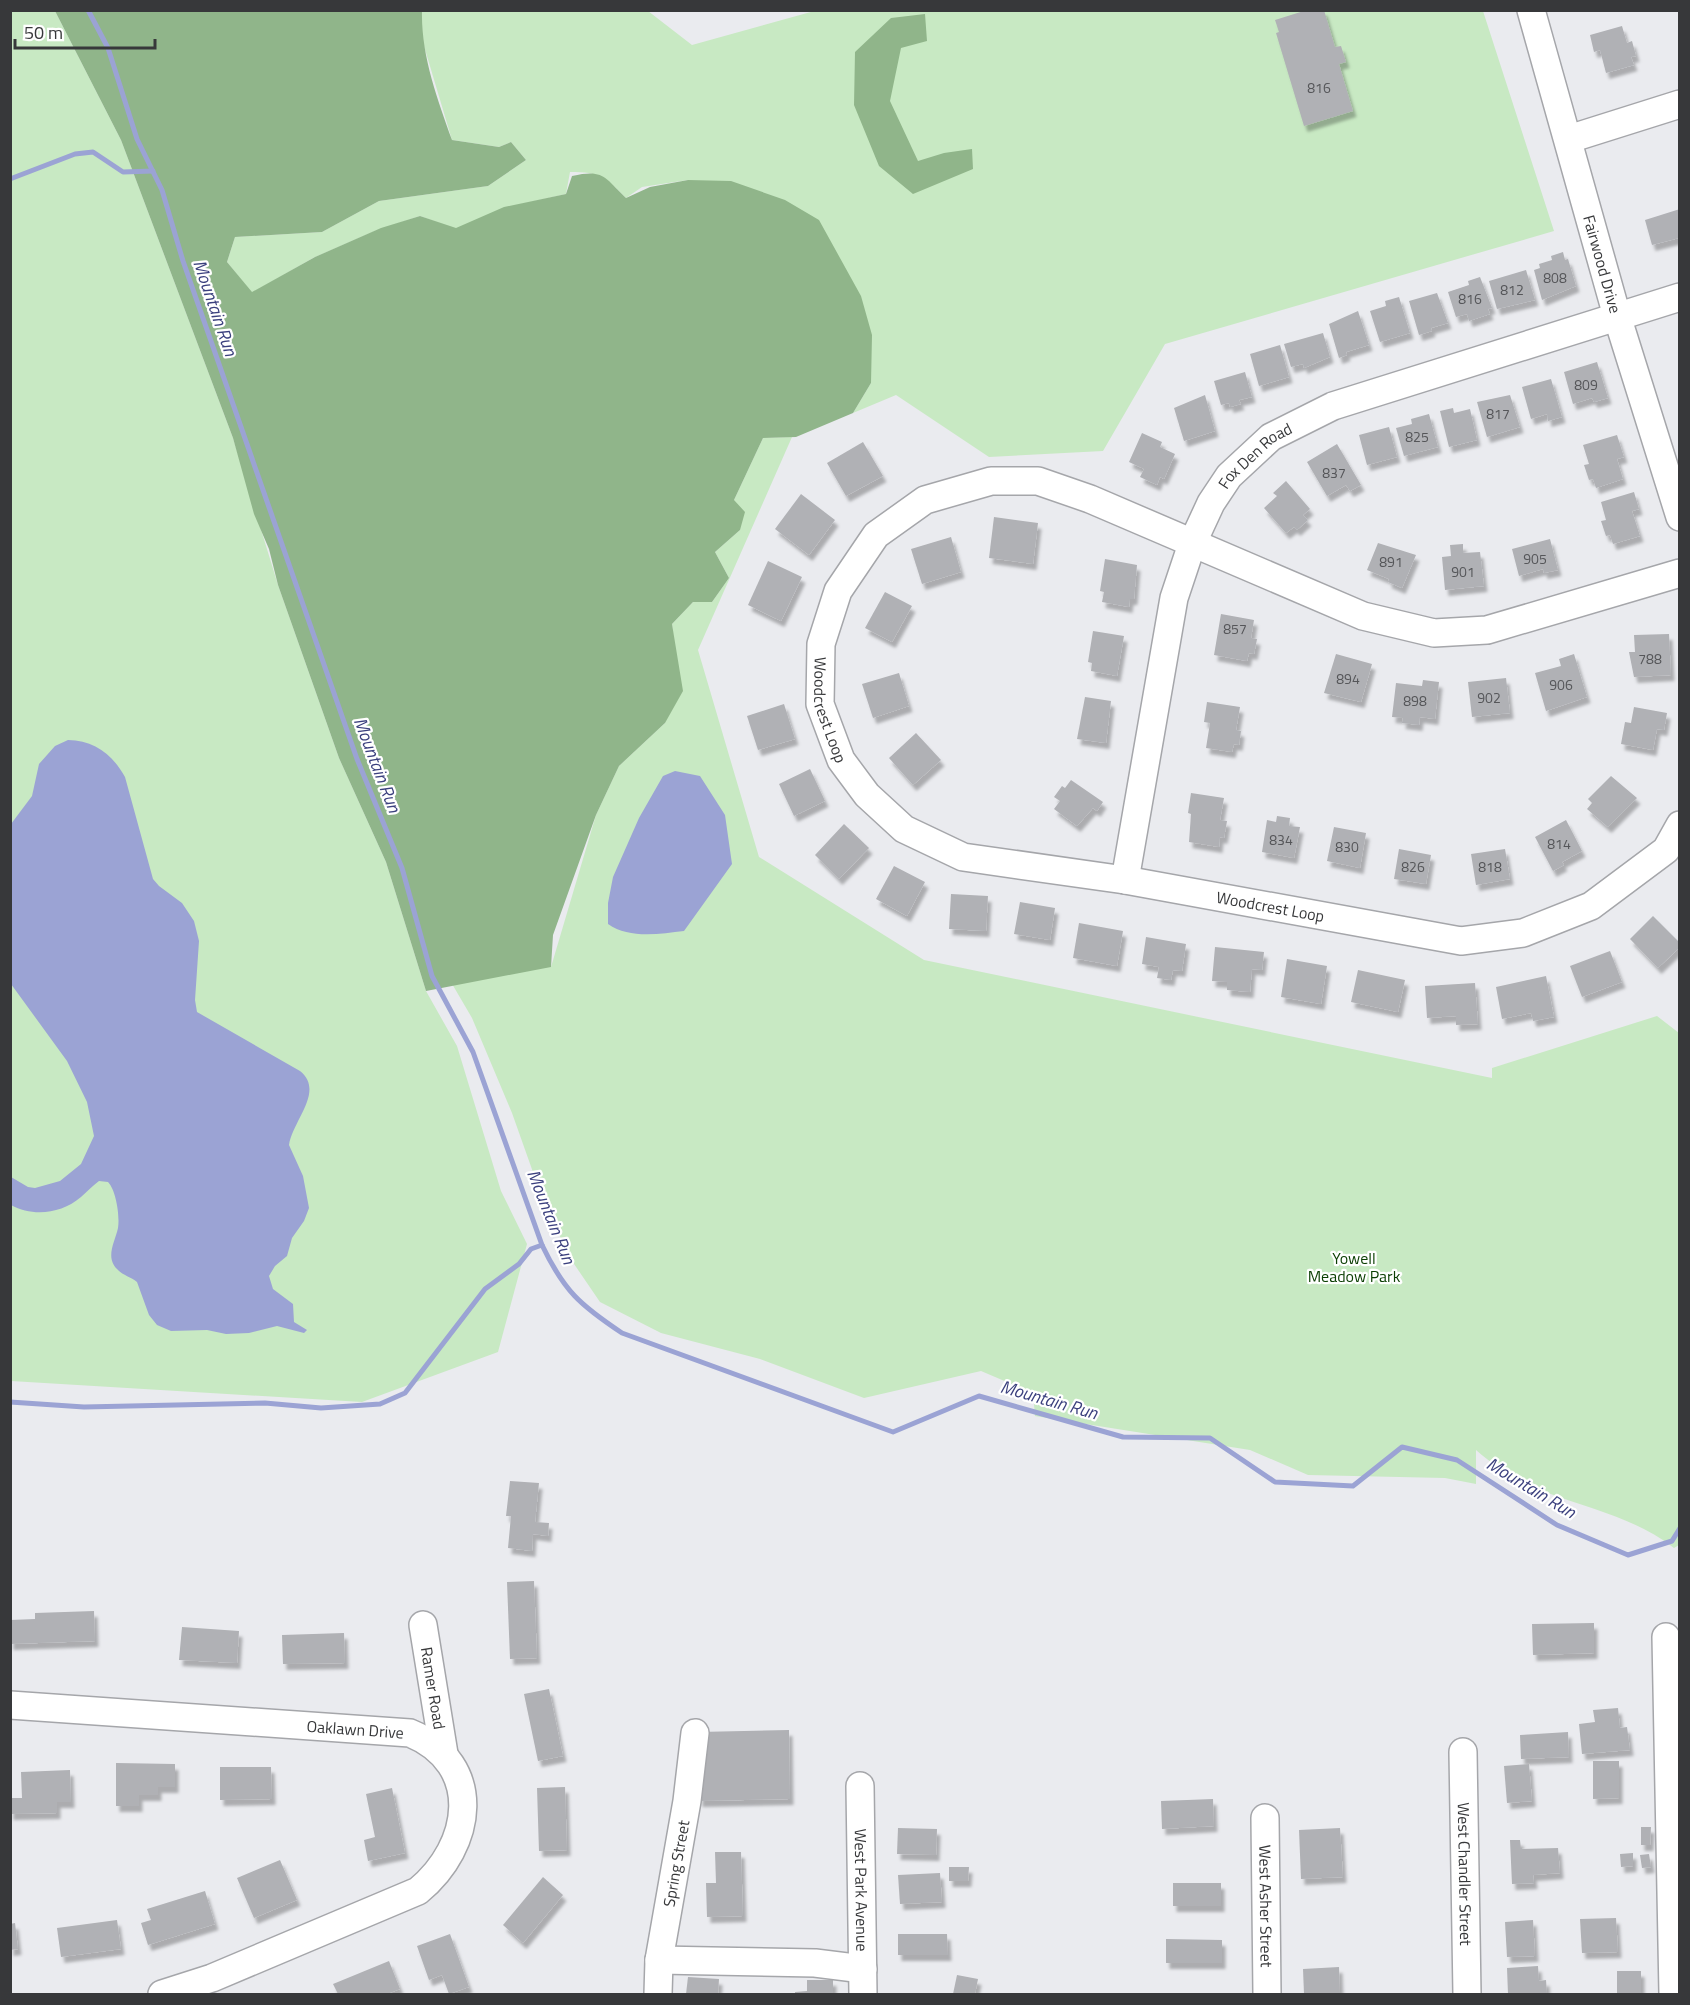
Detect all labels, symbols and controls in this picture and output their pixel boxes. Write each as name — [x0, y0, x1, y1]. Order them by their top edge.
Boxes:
scale bar — [15, 12, 154, 50]
text: 50 m — [24, 19, 63, 46]
house number: 816 — [1307, 77, 1331, 98]
street label: Fairwood Drive — [1577, 212, 1628, 316]
water label: Mountain Run — [186, 256, 245, 361]
house number: 808 — [1543, 267, 1567, 288]
house number: 812 — [1500, 279, 1524, 300]
house number: 816 — [1458, 288, 1482, 309]
house number: 809 — [1574, 374, 1598, 395]
house number: 817 — [1486, 403, 1510, 424]
street label: Fox Den Road — [1212, 416, 1296, 493]
house number: 825 — [1405, 426, 1429, 447]
house number: 837 — [1322, 462, 1346, 483]
house number: 905 — [1523, 548, 1547, 569]
house number: 891 — [1379, 551, 1403, 572]
house number: 901 — [1451, 561, 1475, 582]
house number: 857 — [1223, 618, 1247, 639]
house number: 788 — [1638, 648, 1662, 669]
street label: Woodcrest Loop — [808, 657, 853, 766]
house number: 894 — [1336, 668, 1360, 689]
house number: 906 — [1549, 674, 1573, 695]
house number: 902 — [1477, 687, 1501, 708]
house number: 898 — [1403, 690, 1427, 711]
water label: Mountain Run — [347, 713, 408, 817]
house number: 834 — [1269, 829, 1293, 850]
house number: 814 — [1547, 833, 1571, 854]
house number: 830 — [1335, 836, 1359, 857]
house number: 826 — [1401, 856, 1425, 877]
house number: 818 — [1478, 856, 1502, 877]
street label: Woodcrest Loop — [1215, 885, 1326, 928]
water label: Mountain Run — [520, 1165, 583, 1269]
park label: Yowell Meadow Park — [1308, 1246, 1401, 1288]
water label: Mountain Run — [997, 1373, 1102, 1427]
water label: Mountain Run — [1481, 1450, 1582, 1525]
street label: Ramer Road — [415, 1645, 452, 1731]
street label: Oaklawn Drive — [306, 1714, 405, 1745]
street label: West Chandler Street — [1452, 1802, 1478, 1946]
street label: Spring Street — [657, 1818, 695, 1909]
street label: West Park Avenue — [849, 1828, 874, 1952]
street label: West Asher Street — [1253, 1845, 1279, 1968]

